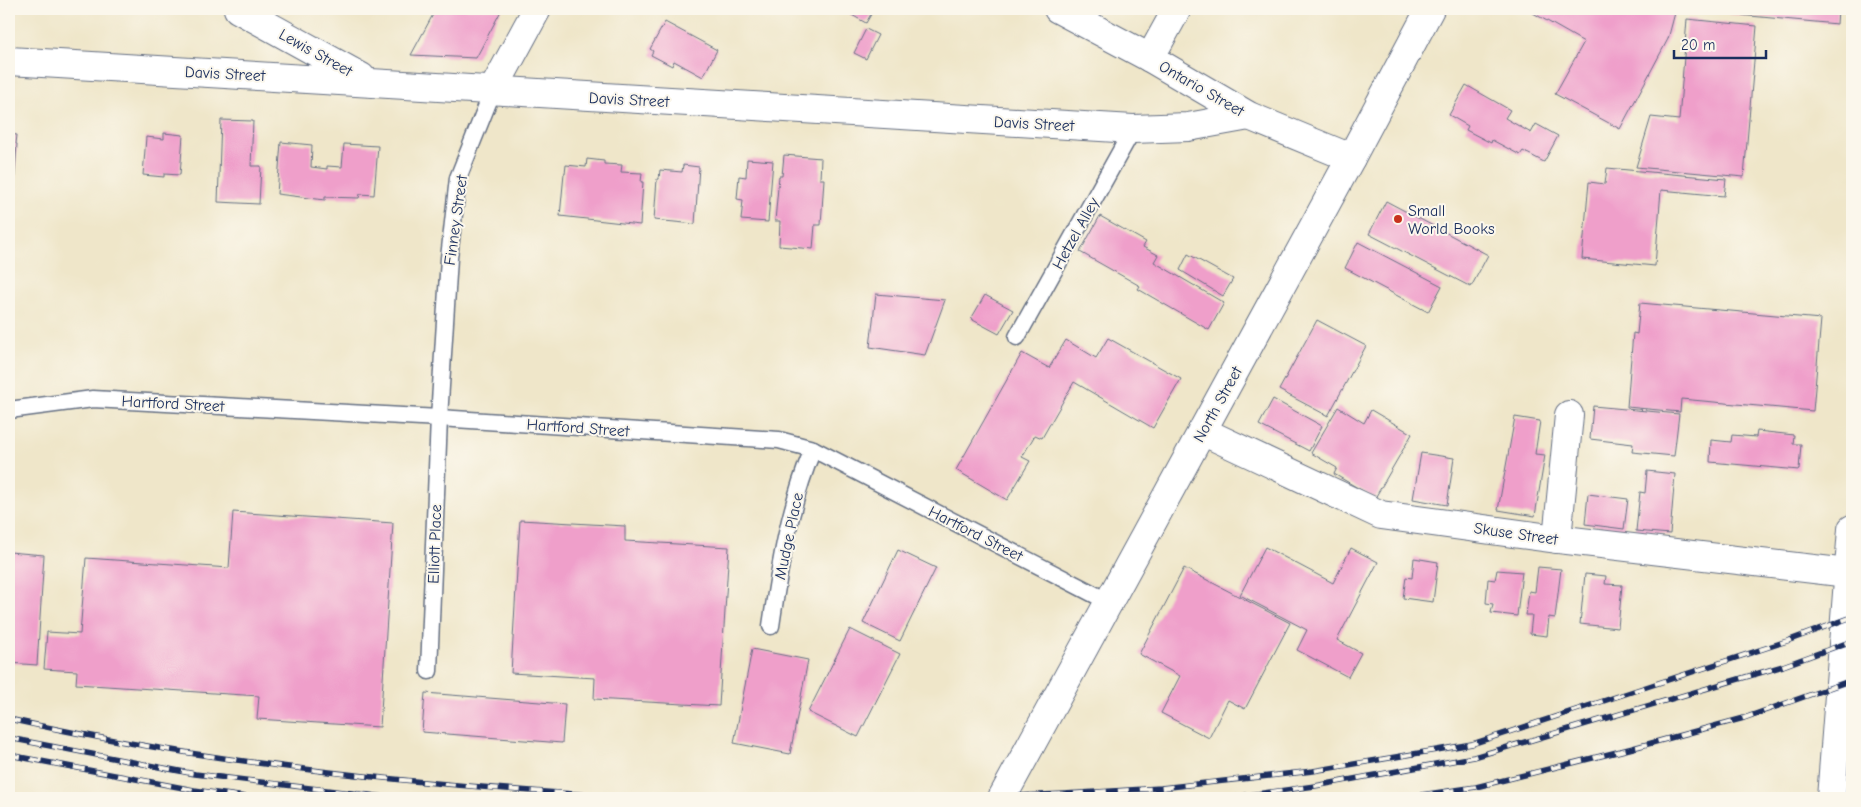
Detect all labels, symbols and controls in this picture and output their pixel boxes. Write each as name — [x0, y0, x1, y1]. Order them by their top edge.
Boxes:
street label: Lewis Street — [276, 25, 356, 81]
scale bar — [1674, 28, 1766, 60]
text: 20 m — [1681, 36, 1715, 54]
street label: Ontario Street — [1156, 57, 1248, 121]
street label: Davis Street — [184, 63, 266, 85]
street label: Davis Street — [588, 89, 670, 111]
street label: Davis Street — [993, 113, 1075, 135]
street label: Finney Street — [441, 173, 471, 267]
street label: Hetzel Alley — [1049, 194, 1103, 272]
place label: Small World Books — [1408, 202, 1495, 238]
marker: Small World Books — [1392, 213, 1404, 225]
street label: North Street — [1190, 363, 1246, 446]
street label: Hartford Street — [121, 392, 225, 416]
street label: Hartford Street — [526, 415, 630, 441]
street label: Mudge Place — [771, 491, 807, 581]
street label: Hartford Street — [926, 502, 1026, 566]
street label: Elliott Place — [425, 504, 445, 584]
street label: Skuse Street — [1473, 519, 1560, 549]

